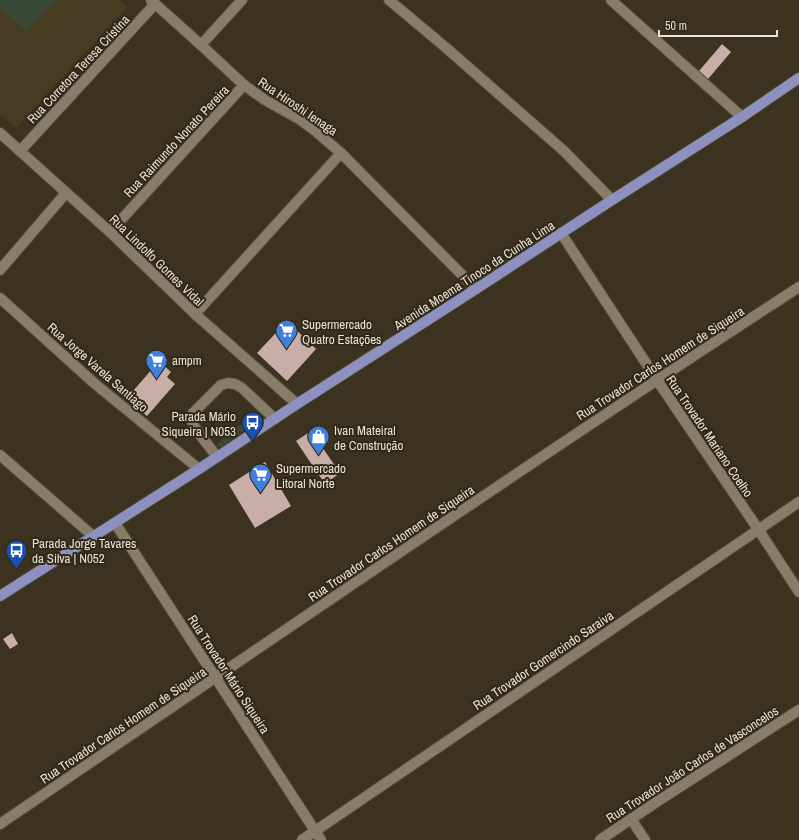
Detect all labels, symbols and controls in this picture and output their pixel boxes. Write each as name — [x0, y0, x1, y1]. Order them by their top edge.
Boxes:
street label: Rua Corretora Teresa Cristina — [24, 11, 133, 127]
scale bar — [659, 12, 777, 38]
text: 50 m — [665, 18, 687, 34]
street label: Rua Hiroshi Ienaga — [255, 74, 341, 139]
street label: Rua Raimundo Nonato Pereira — [120, 82, 233, 201]
street label: Rua Lindolfo Gomes Vidal — [106, 211, 207, 310]
street label: Avenida Moema Tinoco da Cunha Lima — [390, 217, 558, 334]
street label: Rua Trovador Carlos Homem de Siqueira — [573, 303, 747, 424]
place label: Supermercado Quatro Estações — [302, 316, 381, 348]
supermarket icon: Supermercado Quatro Estações — [274, 318, 300, 351]
street label: Rua Jorge Varela Santiago — [44, 319, 152, 416]
supermarket icon: ampm — [143, 347, 169, 380]
place label: ampm — [172, 352, 202, 369]
street label: Rua Trovador Mariano Coelho — [662, 372, 757, 501]
place label: Parada Mário Siqueira | N053 — [162, 408, 236, 440]
bus stop icon: Parada Mário Siqueira | N053 — [239, 410, 265, 443]
place label: Ivan Mateiral de Construção — [334, 422, 403, 454]
shop icon: Ivan Mateiral de Construção — [305, 424, 331, 457]
place label: Supermercado Litoral Norte — [276, 460, 346, 492]
supermarket icon: Supermercado Litoral Norte — [247, 462, 273, 495]
street label: Rua Trovador Carlos Homem de Siqueira — [305, 481, 478, 605]
place label: Parada Jorge Tavares da Silva | N052 — [32, 535, 136, 567]
bus stop icon: Parada Jorge Tavares da Silva | N052 — [3, 537, 29, 570]
street label: Rua Trovador Gomercindo Saraiva — [470, 607, 617, 714]
street label: Rua Trovador Mário Siqueira — [184, 612, 273, 737]
street label: Rua Trovador Carlos Homem de Siqueira — [37, 663, 210, 787]
street label: Rua Trovador João Carlos de Vasconcelos — [603, 702, 782, 827]

